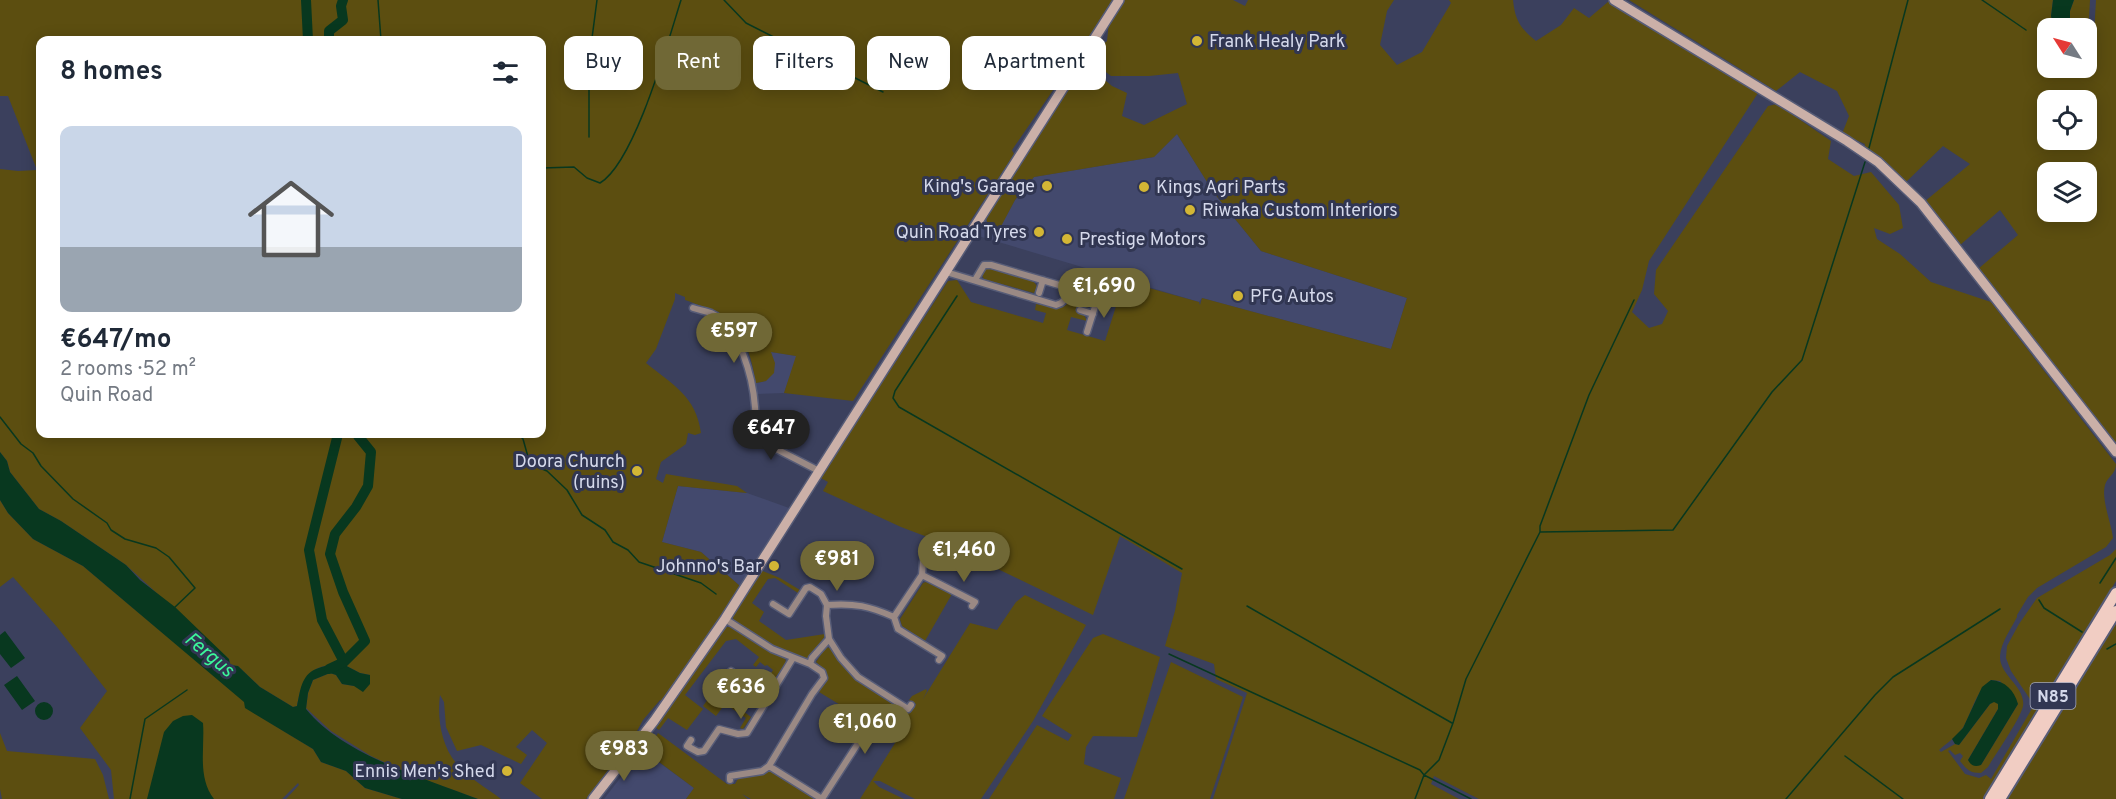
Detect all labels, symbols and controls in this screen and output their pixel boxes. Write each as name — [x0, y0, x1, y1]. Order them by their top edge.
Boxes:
north arrow — [2037, 18, 2097, 78]
map controls — [2037, 18, 2097, 222]
place label: Frank Healy Park — [1209, 31, 1345, 54]
marker: Frank Healy Park — [1190, 34, 1204, 48]
chip: Buy — [564, 36, 643, 90]
chip: Rent — [655, 36, 741, 90]
chip: Filters — [753, 36, 855, 90]
chip: New — [867, 36, 950, 90]
chip: Apartment — [962, 36, 1106, 90]
text: 8 homes — [60, 56, 163, 89]
icon: filters — [489, 56, 522, 89]
button: locate — [2037, 90, 2097, 150]
button: layers — [2037, 162, 2097, 222]
icon: home — [237, 165, 345, 273]
place label: King's Garage — [923, 176, 1035, 199]
place label: Kings Agri Parts — [1156, 177, 1286, 200]
marker: King's Garage — [1040, 179, 1054, 193]
marker: Kings Agri Parts — [1137, 180, 1151, 194]
place label: Riwaka Custom Interiors — [1202, 200, 1398, 223]
marker: Riwaka Custom Interiors — [1183, 203, 1197, 217]
place label: Quin Road Tyres — [896, 222, 1027, 245]
marker: Quin Road Tyres — [1032, 225, 1046, 239]
place label: Prestige Motors — [1079, 229, 1206, 252]
marker: Prestige Motors — [1060, 232, 1074, 246]
pin: €1,690 — [1055, 268, 1153, 319]
text: €1,690 — [1072, 274, 1136, 300]
place label: PFG Autos — [1250, 286, 1334, 309]
marker: PFG Autos — [1231, 289, 1245, 303]
pin: €597 — [698, 313, 770, 364]
text: €597 — [710, 319, 758, 345]
text: €647/mo — [60, 324, 172, 357]
text: 2 rooms · 52 m² — [60, 357, 196, 383]
text: Quin Road — [60, 383, 153, 409]
pin: €647 — [735, 410, 807, 461]
text: €647 — [747, 416, 795, 442]
place label: Doora Church (ruins) — [515, 451, 625, 495]
marker: Doora Church (ruins) — [630, 464, 644, 478]
pin: €1,460 — [915, 532, 1013, 583]
text: €1,460 — [932, 538, 996, 564]
pin: €981 — [801, 541, 873, 592]
text: €981 — [814, 547, 860, 573]
place label: Johnno's Bar — [656, 556, 762, 579]
marker: Johnno's Bar — [767, 559, 781, 573]
water label: Fergus — [178, 627, 240, 685]
pin: €636 — [705, 669, 777, 720]
text: €636 — [716, 675, 766, 701]
road number: N85 — [2030, 683, 2076, 709]
pin: €1,060 — [816, 704, 914, 755]
text: €1,060 — [833, 710, 897, 736]
pin: €983 — [588, 731, 660, 782]
text: €983 — [599, 737, 649, 763]
place label: Ennis Men's Shed — [354, 761, 495, 784]
marker: Ennis Men's Shed — [500, 764, 514, 778]

